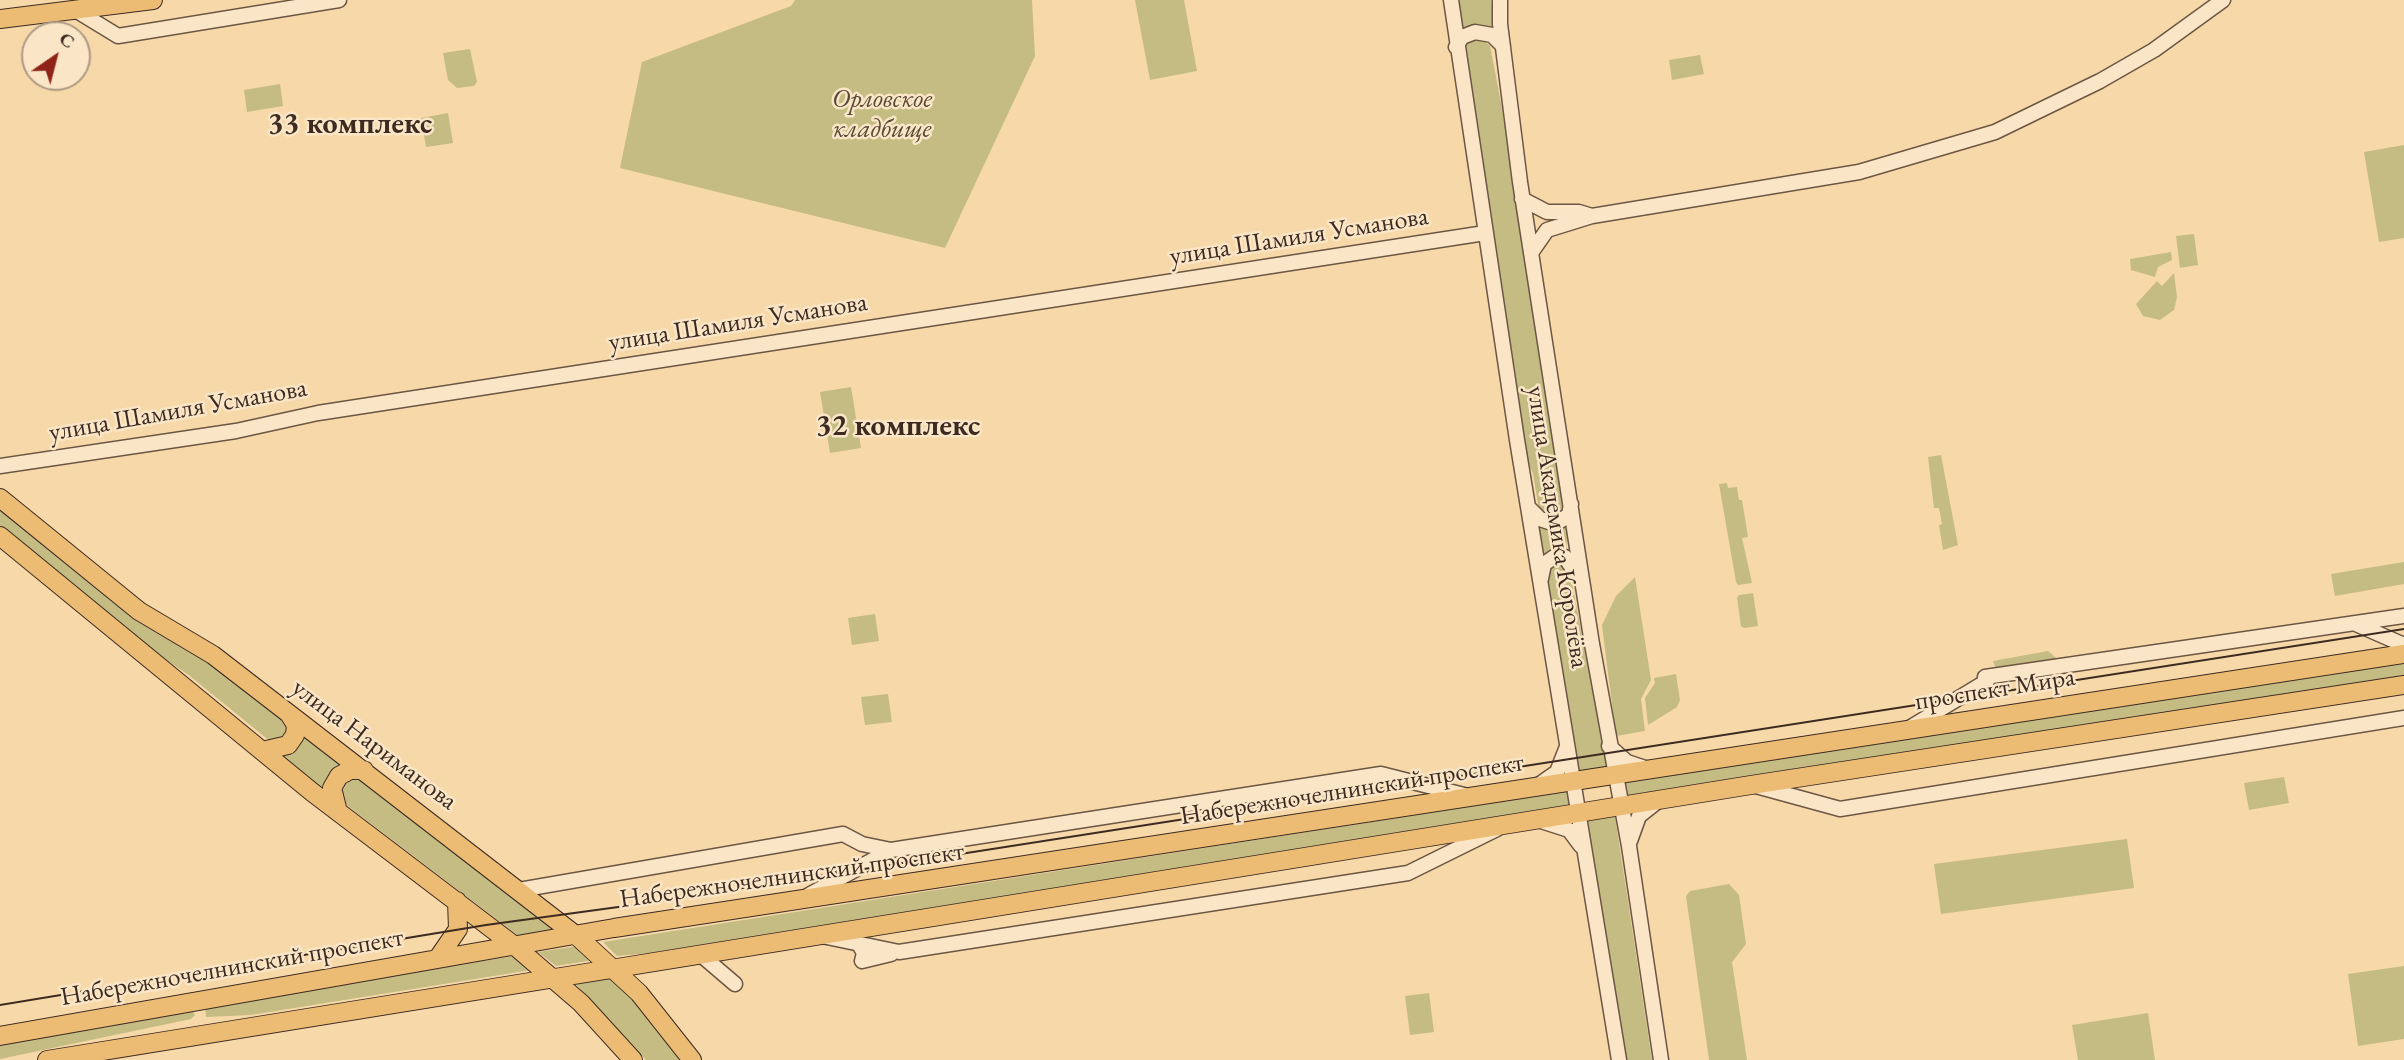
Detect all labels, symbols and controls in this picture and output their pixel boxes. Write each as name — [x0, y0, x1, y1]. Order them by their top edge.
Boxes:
north arrow — [21, 21, 91, 91]
text: С — [54, 26, 80, 54]
park label: Орловское кладбище — [832, 84, 932, 146]
district label: 33 комплекс — [268, 107, 432, 143]
street label: улица Шамиля Усманова — [1167, 201, 1431, 273]
street label: улица Шамиля Усманова — [606, 287, 870, 359]
street label: улица Шамиля Усманова — [47, 373, 309, 449]
street label: улица Академика Королёва — [1519, 384, 1595, 670]
district label: 32 комплекс — [816, 409, 980, 445]
street label: проспект Мира — [1913, 662, 2077, 718]
street label: улица Нариманова — [285, 673, 463, 817]
street label: Набережночелнинский проспект — [1178, 747, 1526, 833]
street label: Набережночелнинский проспект — [618, 836, 966, 916]
street label: Набережночелнинский проспект — [58, 922, 406, 1014]

